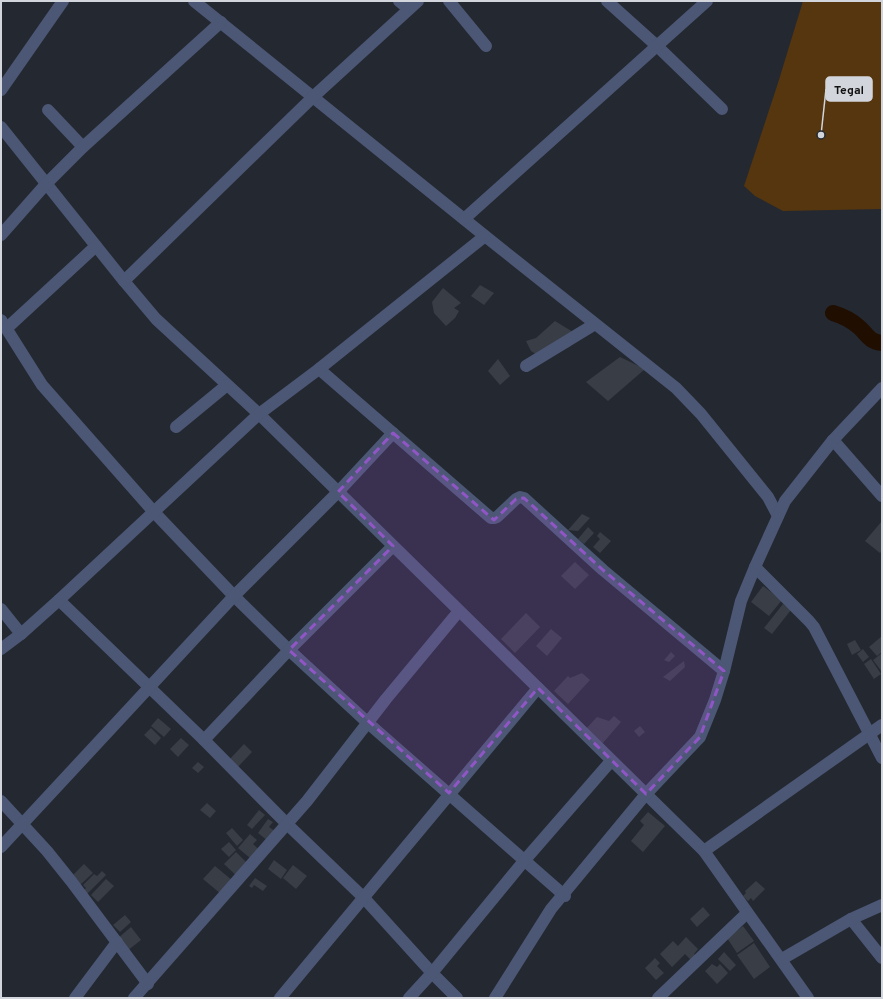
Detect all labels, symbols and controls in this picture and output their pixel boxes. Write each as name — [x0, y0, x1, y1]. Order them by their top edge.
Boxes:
callout: Tegal — [826, 77, 872, 101]
text: Tegal — [834, 83, 864, 99]

